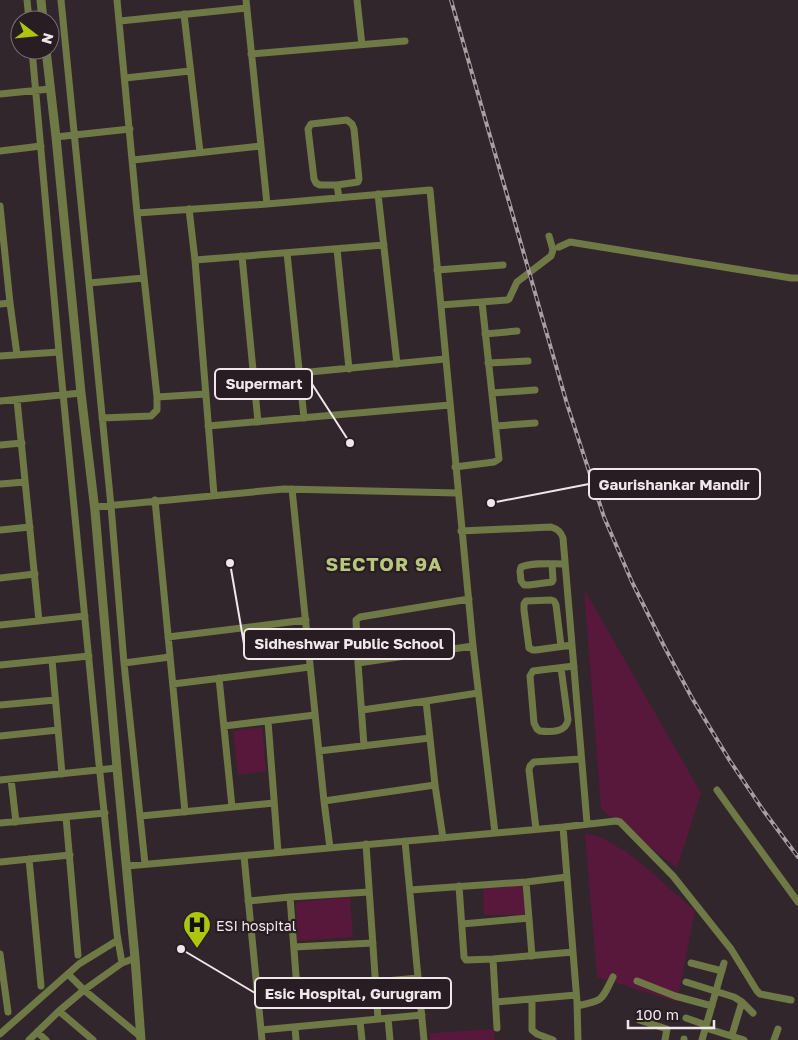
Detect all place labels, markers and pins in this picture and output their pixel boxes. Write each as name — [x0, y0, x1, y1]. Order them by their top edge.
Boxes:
callout: Supermart — [215, 369, 312, 399]
callout: Gaurishankar Mandir — [589, 469, 760, 499]
callout: Sidheshwar Public School — [244, 629, 454, 659]
hospital icon: ESI hospital — [182, 910, 212, 949]
place label: ESI hospital — [216, 917, 296, 934]
callout: Esic Hospital, Gurugram — [255, 978, 451, 1008]

